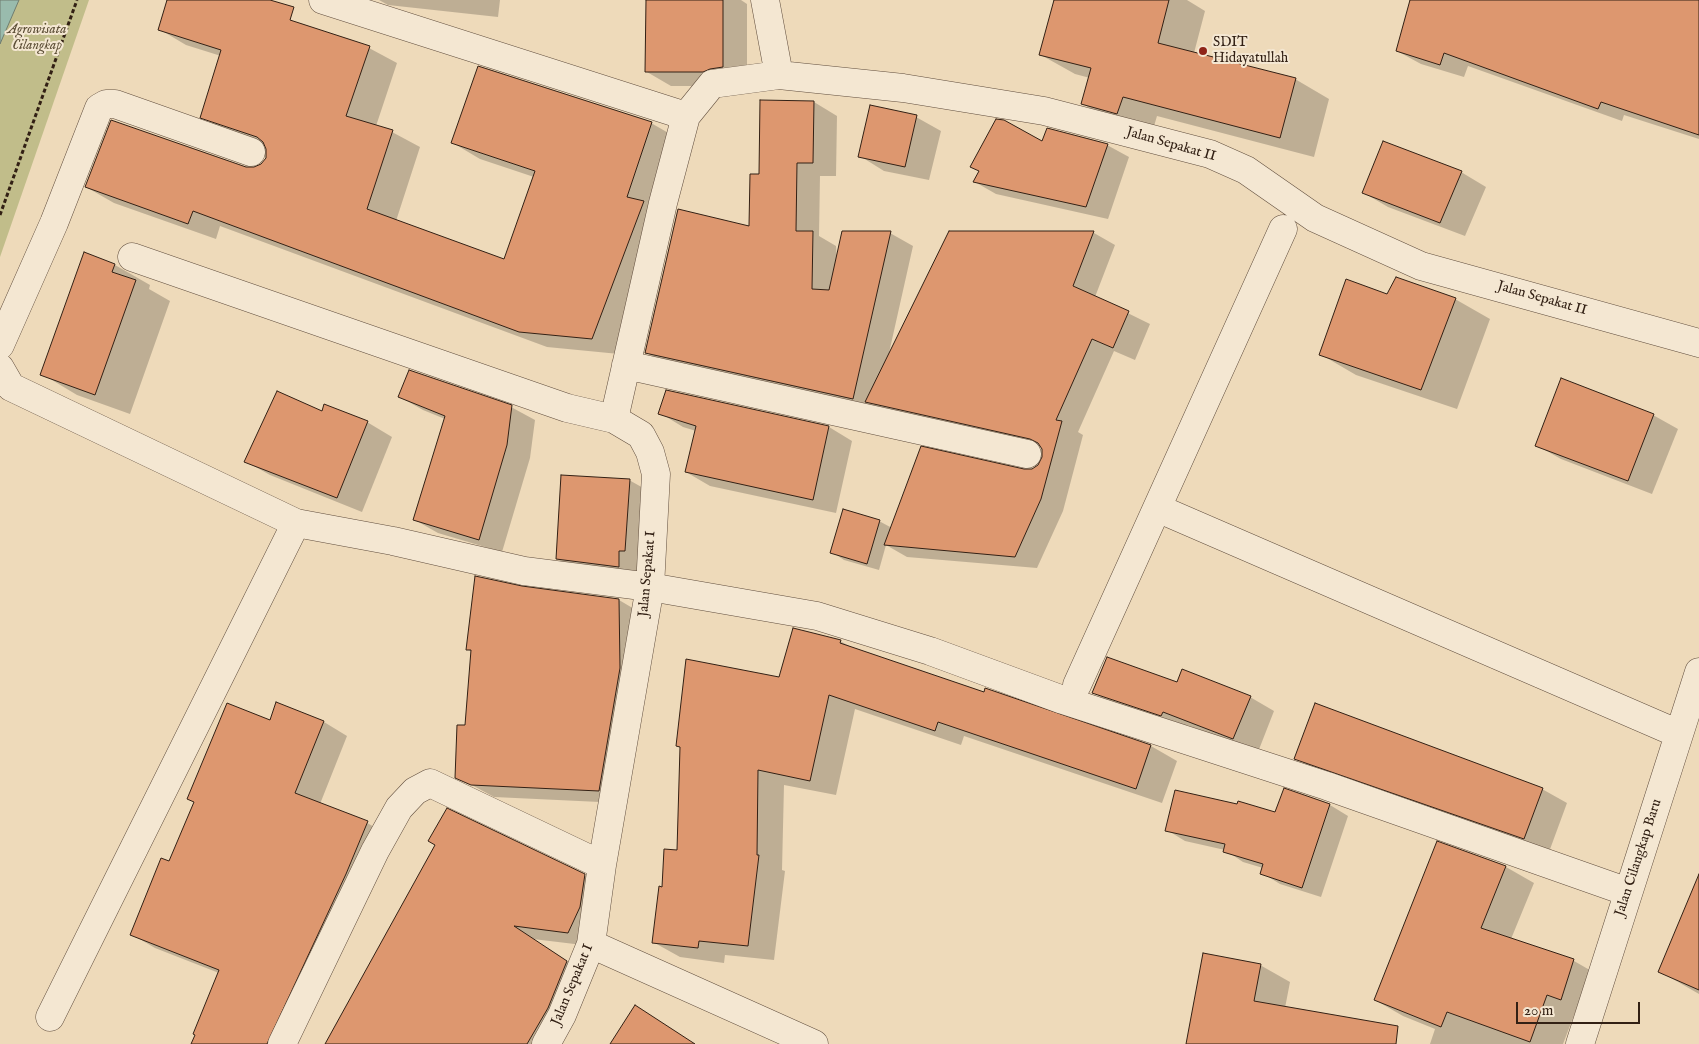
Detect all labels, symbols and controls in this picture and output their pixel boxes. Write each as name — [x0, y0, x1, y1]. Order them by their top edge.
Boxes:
park label: Agrowisata Cilangkap — [7, 22, 67, 54]
place label: SDIT Hidayatullah — [1213, 35, 1288, 68]
marker: SDIT Hidayatullah — [1197, 45, 1209, 57]
street label: Jalan Sepakat II — [1124, 124, 1218, 166]
street label: Jalan Sepakat II — [1495, 278, 1589, 320]
street label: Jalan Sepakat I — [636, 530, 660, 618]
street label: Jalan Cilangkap Baru — [1612, 797, 1666, 919]
street label: Jalan Sepakat I — [548, 942, 598, 1028]
scale bar — [1519, 992, 1643, 1024]
text: 20 m — [1524, 1001, 1553, 1020]

